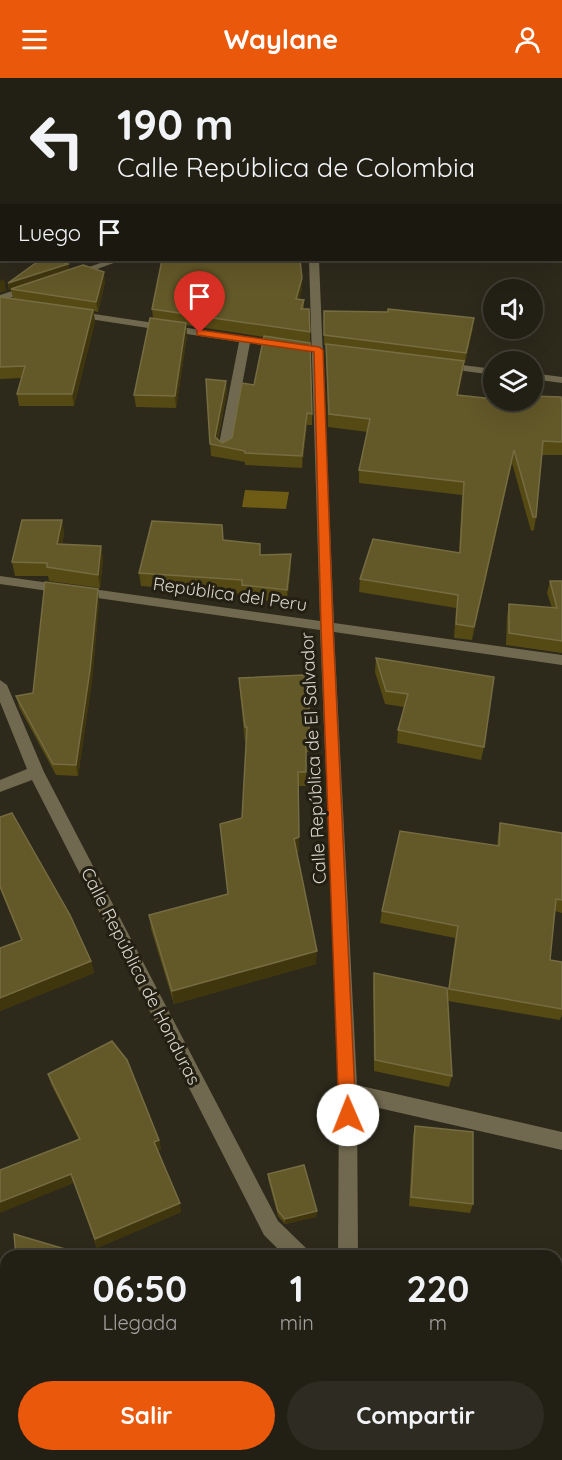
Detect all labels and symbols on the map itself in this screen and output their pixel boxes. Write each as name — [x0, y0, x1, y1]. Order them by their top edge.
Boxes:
pin — [174, 271, 225, 333]
street label: República del Peru — [151, 572, 309, 616]
street label: Calle República de El Salvador — [295, 631, 331, 885]
street label: Calle República de Honduras — [76, 863, 206, 1089]
position arrow — [316, 1083, 380, 1147]

